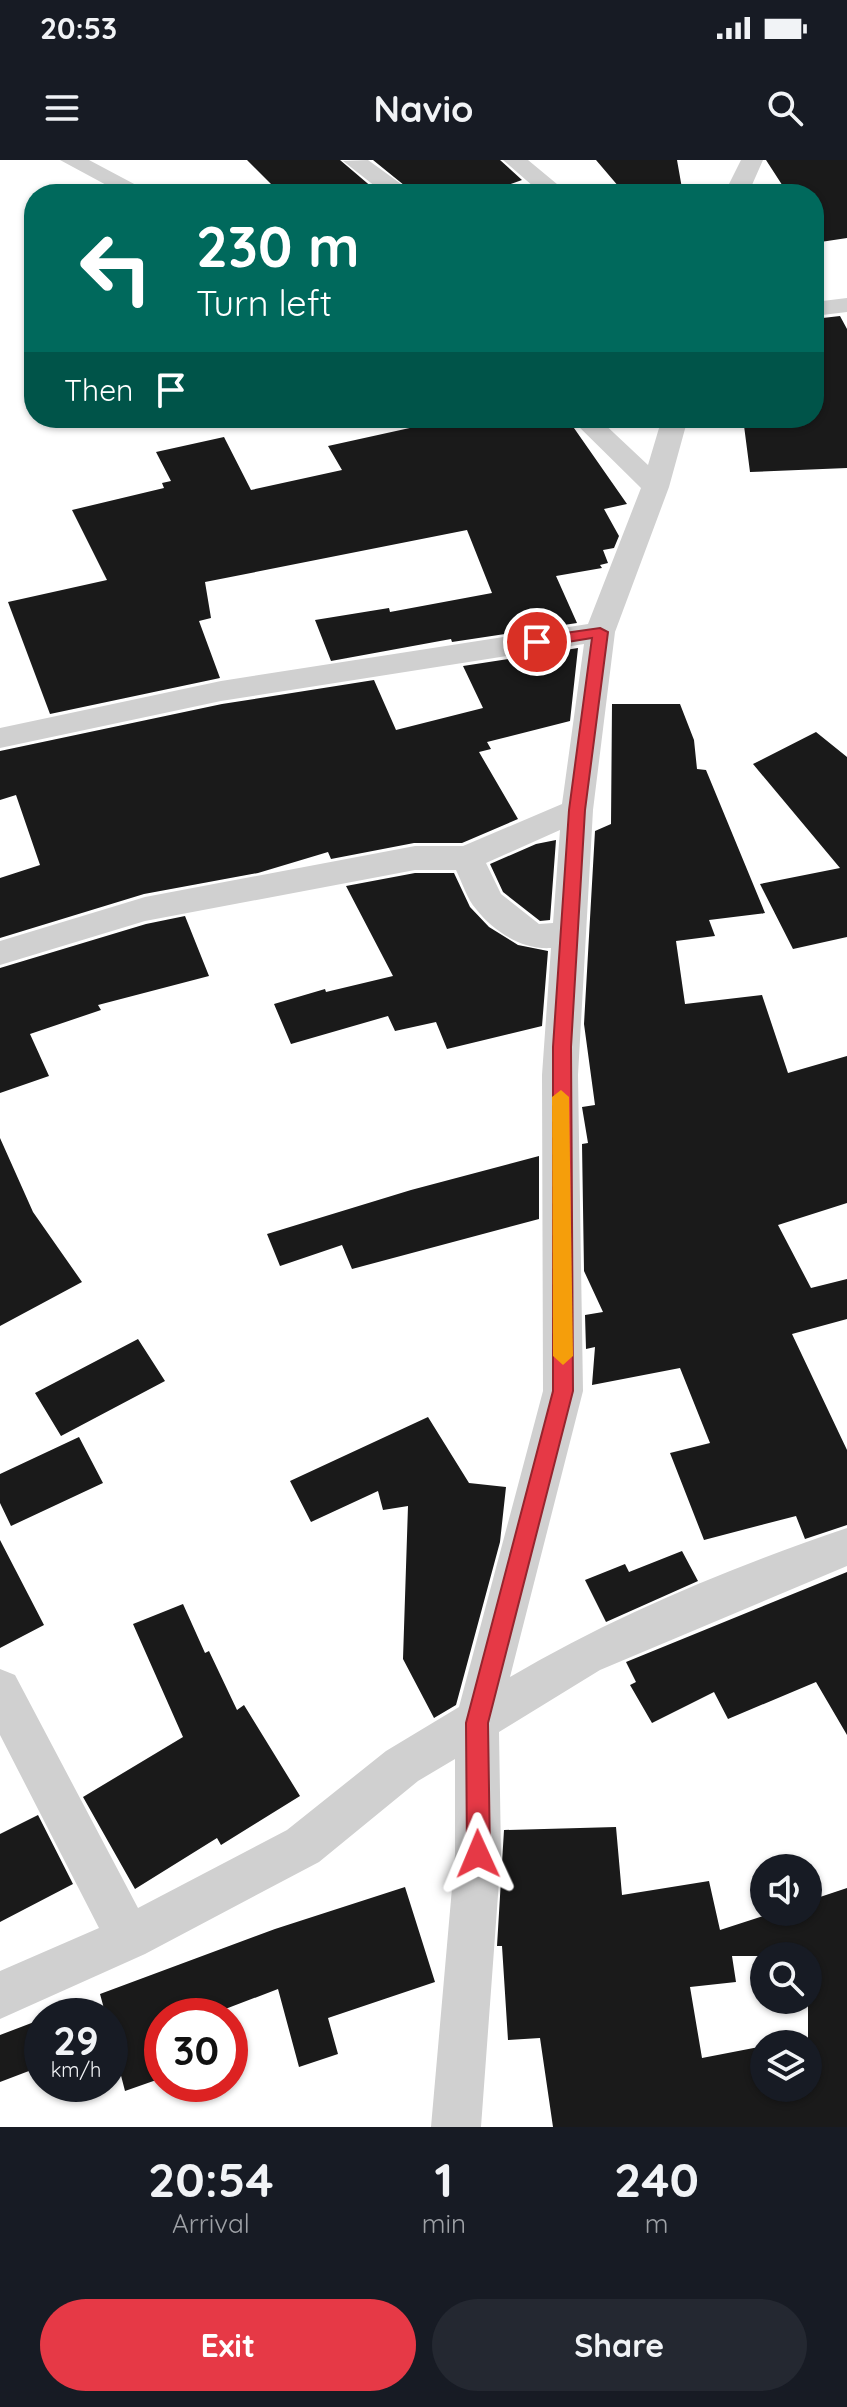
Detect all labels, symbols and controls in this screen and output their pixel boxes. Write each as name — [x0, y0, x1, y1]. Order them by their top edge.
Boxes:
text: 20:53 — [40, 9, 117, 47]
icon: menu — [40, 86, 84, 130]
text: Navio — [374, 86, 473, 131]
icon: search — [763, 86, 807, 130]
text: 230 m — [196, 211, 360, 281]
icon: left — [64, 216, 168, 320]
text: Turn left — [196, 280, 332, 325]
icon: arrive — [149, 368, 193, 412]
text: Then — [64, 371, 133, 409]
pin — [503, 608, 571, 676]
icon: arrive — [515, 620, 559, 664]
position arrow — [436, 1812, 520, 1896]
map controls — [750, 1854, 822, 2102]
button: sound — [750, 1854, 822, 1926]
button: search — [750, 1942, 822, 2014]
speed limit sign: 30 — [144, 1998, 248, 2102]
text: 29 — [53, 2015, 99, 2065]
button: layers — [750, 2030, 822, 2102]
text: km/h — [51, 2057, 101, 2082]
text: 20:54 — [148, 2149, 274, 2209]
text: 1 — [435, 2149, 453, 2209]
text: 240 — [614, 2149, 699, 2209]
text: Arrival — [172, 2207, 250, 2240]
text: min — [422, 2207, 466, 2240]
text: m — [645, 2207, 668, 2240]
button: Exit — [40, 2299, 416, 2391]
button: Share — [432, 2299, 807, 2391]

